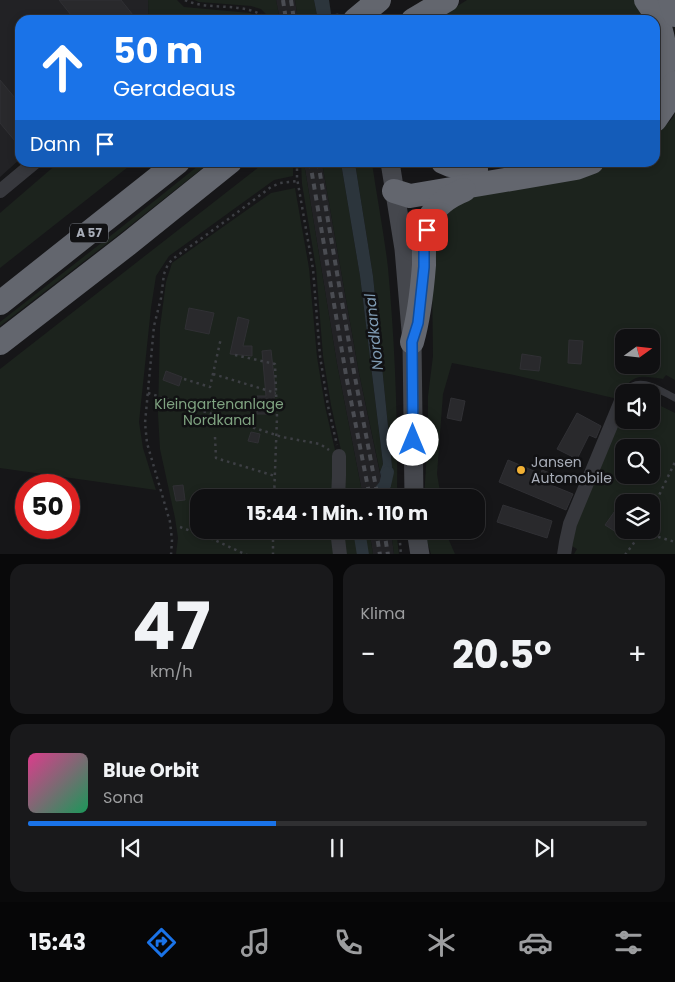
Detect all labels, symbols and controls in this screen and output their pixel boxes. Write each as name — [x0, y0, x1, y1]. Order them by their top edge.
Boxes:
text: 50 m — [113, 26, 203, 75]
icon: ahead — [30, 35, 95, 100]
text: Geradeaus — [113, 73, 236, 104]
icon: arrive — [91, 130, 119, 158]
text: Dann — [30, 131, 81, 158]
pin — [406, 209, 448, 251]
icon: arrive — [413, 216, 441, 244]
road number: A 57 — [70, 224, 108, 242]
water label: Nordkanal — [359, 292, 388, 372]
north arrow — [615, 329, 660, 374]
map controls — [615, 329, 660, 539]
button: sound — [615, 384, 660, 429]
park label: Kleingartenanlage Nordkanal — [154, 394, 284, 430]
position arrow — [386, 413, 438, 465]
button: search — [615, 439, 660, 484]
place label: Jansen Automobile — [531, 452, 612, 488]
marker: Jansen Automobile — [515, 464, 527, 476]
speed limit sign: 50 — [15, 474, 80, 539]
button: layers — [615, 494, 660, 539]
text: 15:44 · 1 Min. · 110 m — [247, 500, 428, 527]
text: 47 — [132, 581, 211, 672]
text: Klima — [361, 602, 405, 625]
text: 20.5° — [452, 628, 552, 681]
text: − — [361, 635, 376, 674]
text: + — [628, 635, 647, 674]
text: km/h — [150, 660, 193, 683]
text: Blue Orbit — [103, 757, 199, 784]
text: Sona — [103, 786, 144, 809]
icon: previous — [117, 834, 145, 862]
icon: pause — [323, 834, 351, 862]
icon: next — [530, 834, 558, 862]
icon: directions — [144, 925, 179, 960]
icon: music — [238, 925, 273, 960]
icon: phone — [331, 925, 366, 960]
icon: climate — [424, 925, 459, 960]
icon: car — [518, 925, 553, 960]
icon: filters — [611, 925, 646, 960]
text: 15:43 — [29, 927, 86, 958]

